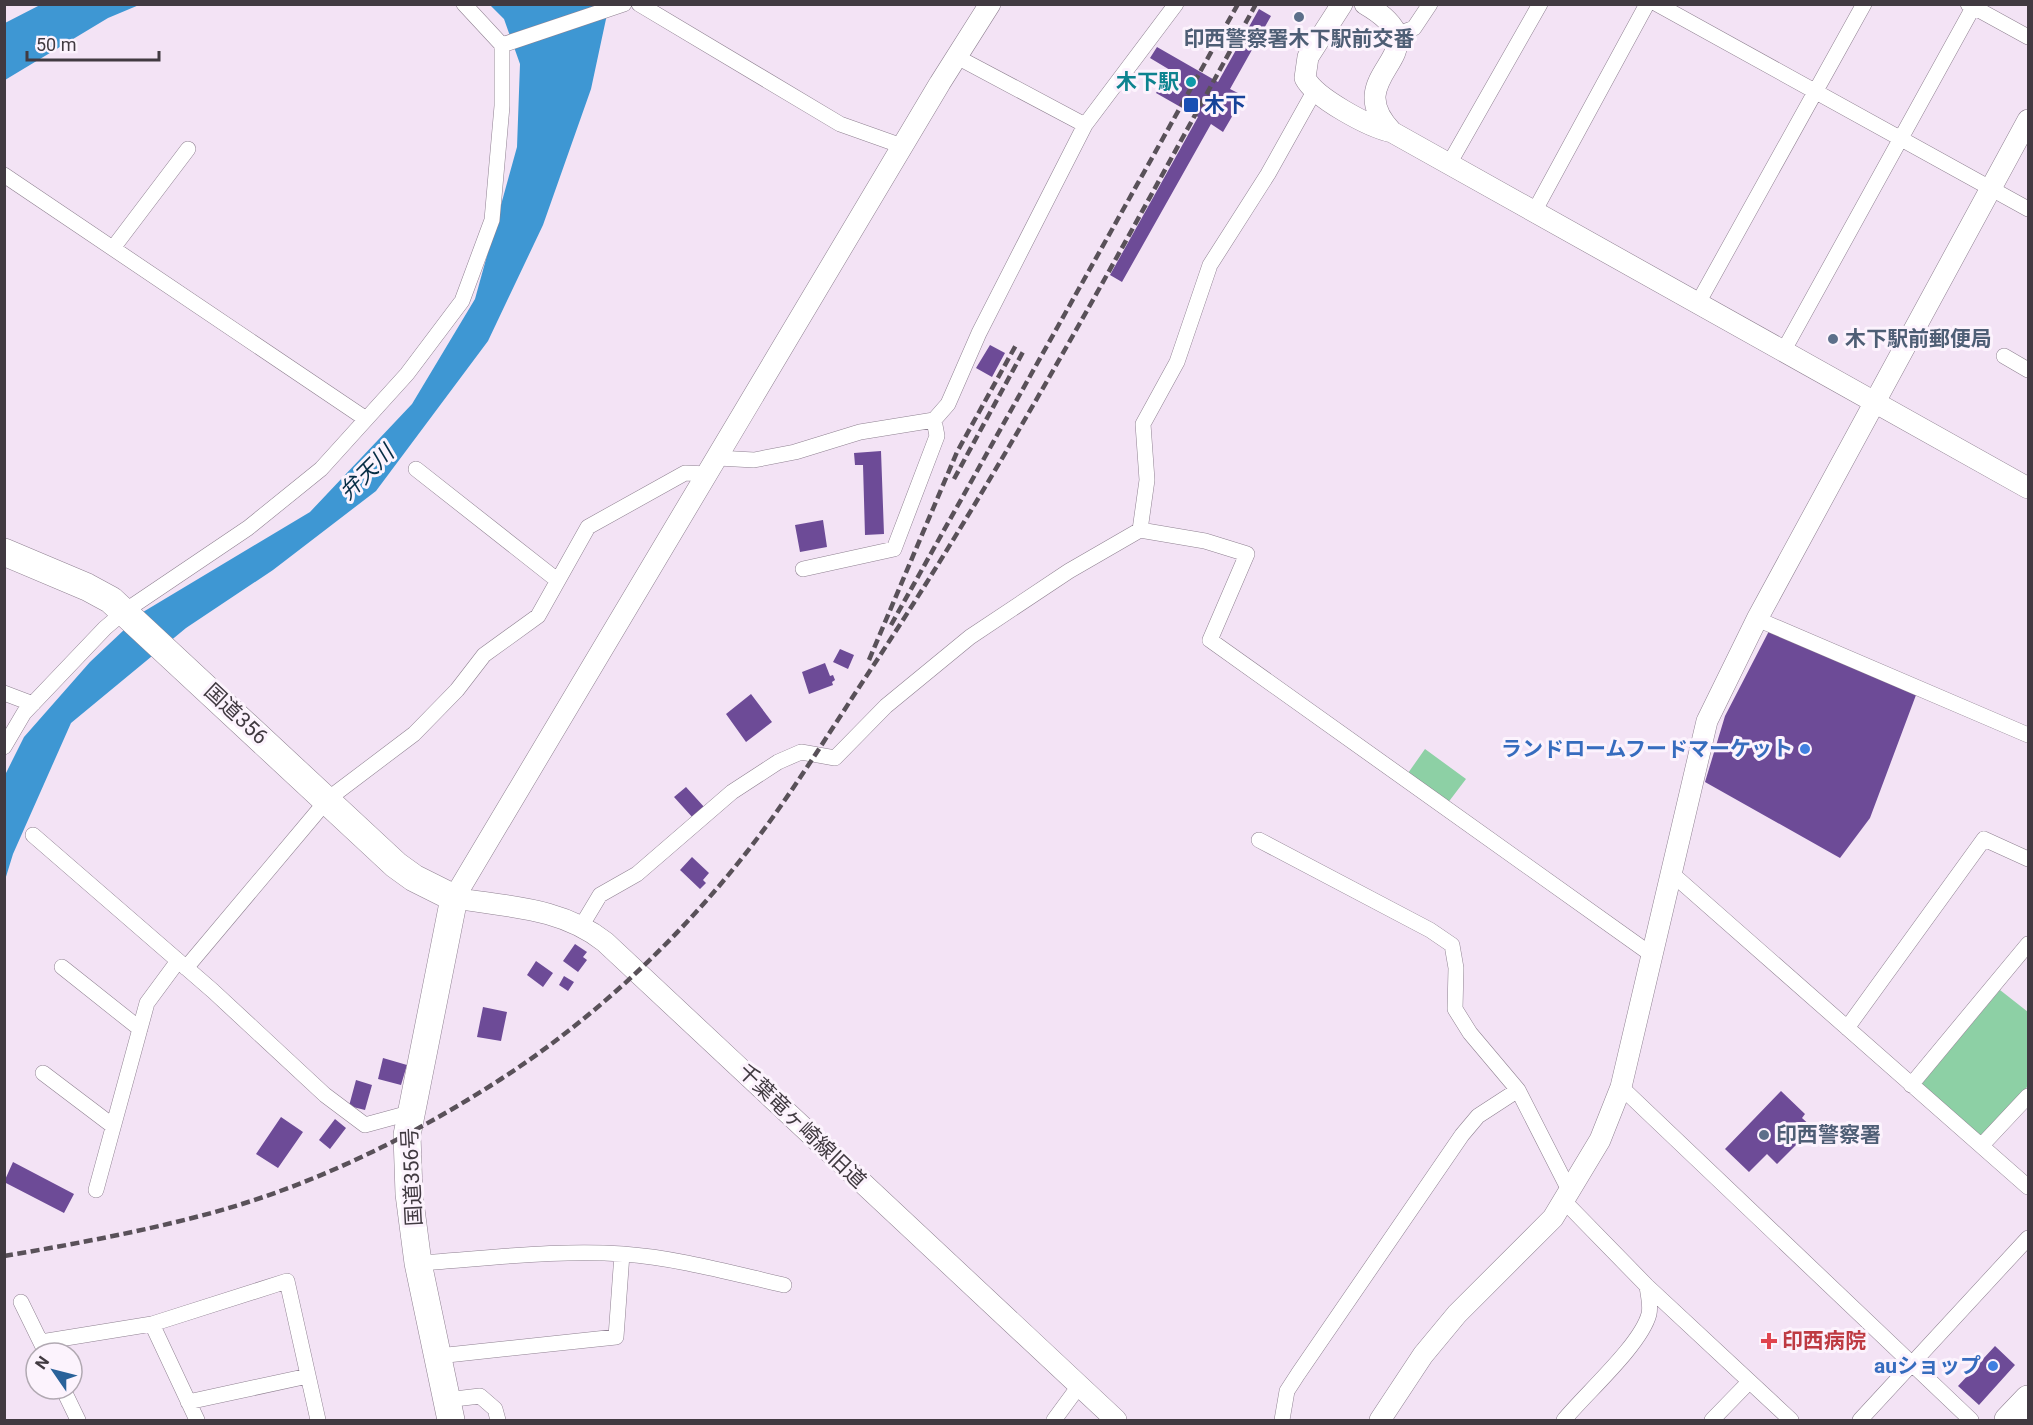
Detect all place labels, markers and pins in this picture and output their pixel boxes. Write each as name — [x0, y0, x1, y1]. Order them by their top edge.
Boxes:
marker: 印西警察署木下駅前交番 — [1292, 10, 1306, 24]
place label: 印西警察署木下駅前交番 — [1184, 27, 1415, 51]
place label: 木下駅 — [1116, 70, 1179, 94]
marker: 木下駅 — [1184, 75, 1198, 89]
place label: 木下 — [1204, 93, 1246, 117]
marker: 木下 — [1182, 96, 1200, 114]
place label: 木下駅前郵便局 — [1845, 327, 1992, 351]
marker: 木下駅前郵便局 — [1826, 332, 1840, 346]
place label: ランドロームフードマーケット — [1501, 737, 1793, 761]
marker: ランドロームフードマーケット — [1798, 742, 1812, 756]
place label: 印西警察署 — [1776, 1123, 1881, 1147]
marker: 印西警察署 — [1757, 1128, 1771, 1142]
place label: 印西病院 — [1782, 1329, 1866, 1353]
marker: 印西病院 — [1760, 1332, 1778, 1350]
place label: auショップ — [1874, 1354, 1981, 1378]
marker: auショップ — [1986, 1359, 2000, 1373]

